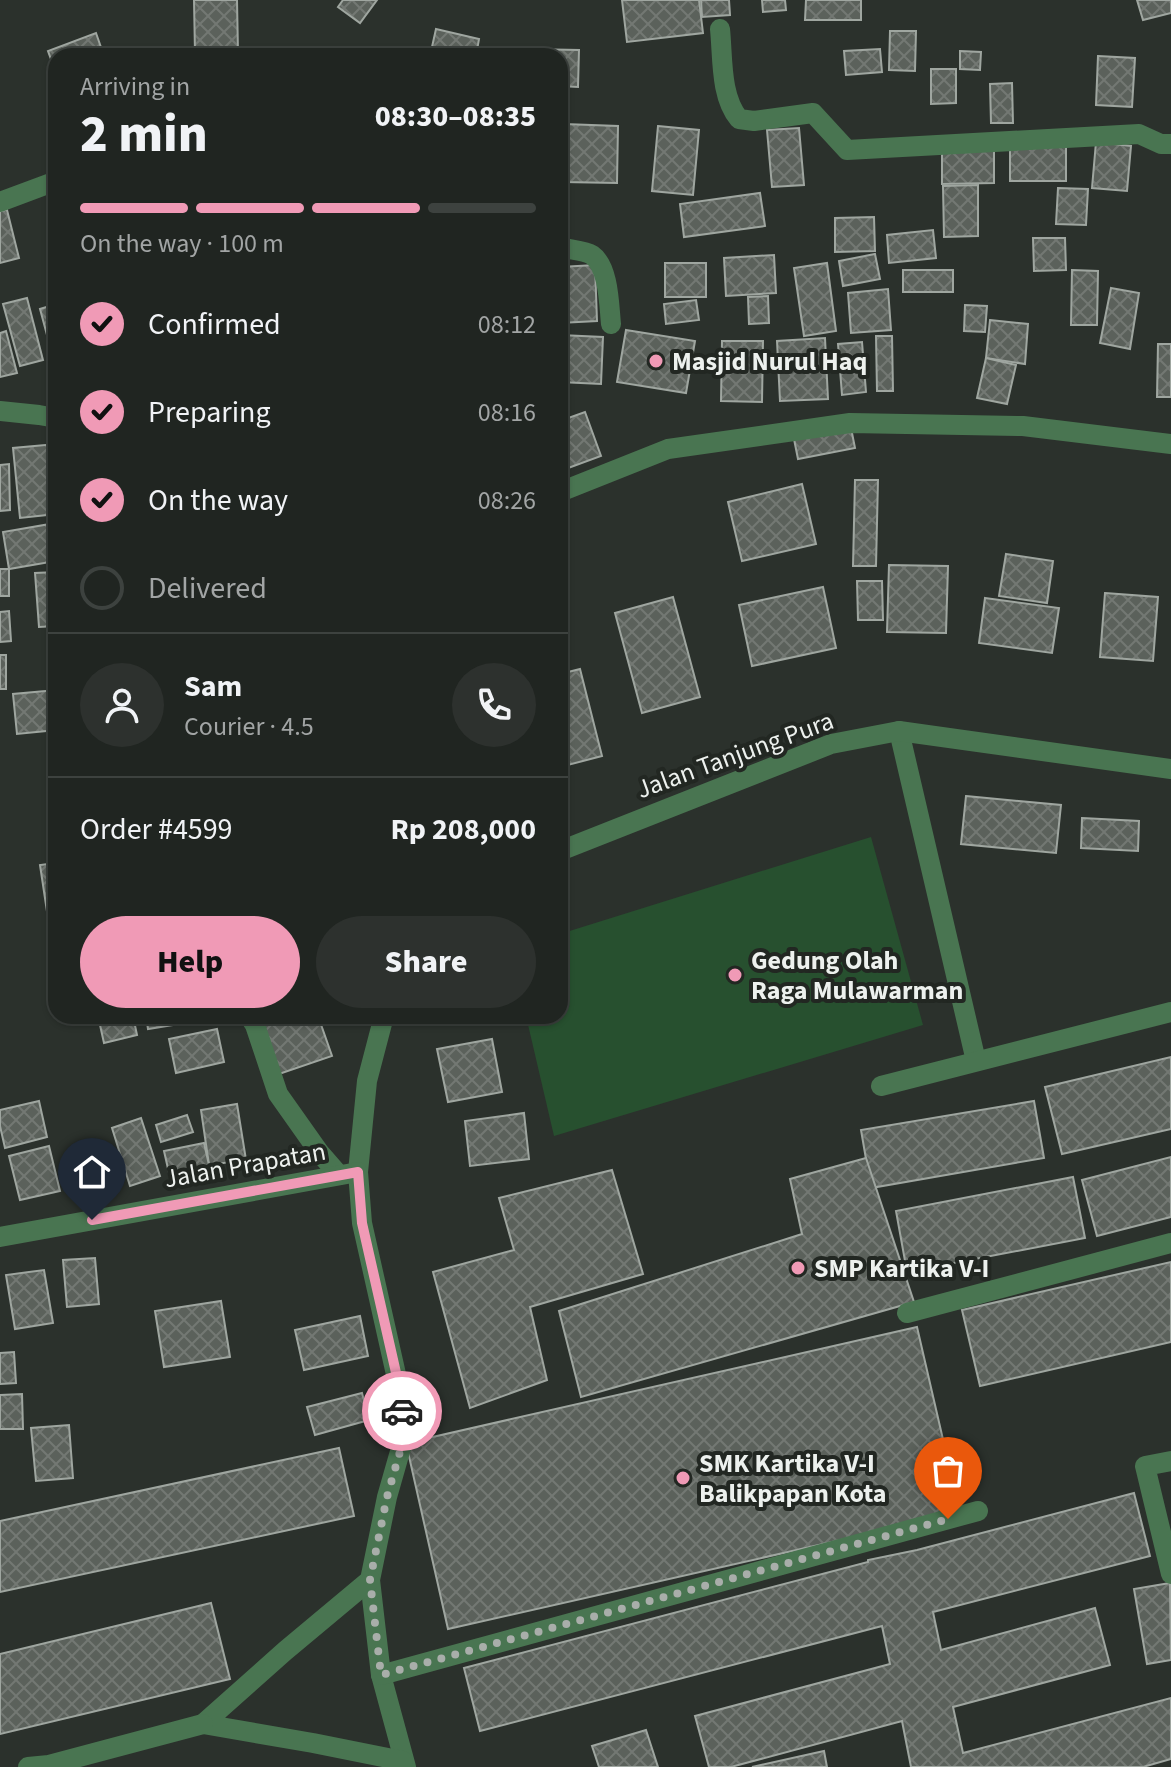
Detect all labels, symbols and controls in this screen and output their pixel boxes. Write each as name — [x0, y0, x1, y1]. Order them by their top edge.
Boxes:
text: Arriving in — [80, 68, 190, 105]
text: 08:30–08:35 — [375, 95, 536, 138]
text: 2 min — [80, 98, 208, 172]
text: On the way · 100 m — [80, 225, 284, 262]
icon: check — [80, 302, 124, 346]
text: Confirmed — [148, 303, 281, 346]
text: 08:12 — [478, 306, 536, 343]
place label: Masjid Nurul Haq — [672, 343, 867, 380]
marker: Masjid Nurul Haq — [647, 352, 665, 370]
icon: check — [80, 390, 124, 434]
text: Preparing — [148, 391, 271, 434]
text: 08:16 — [478, 394, 536, 431]
icon: check — [80, 478, 124, 522]
text: On the way — [148, 479, 288, 522]
text: 08:26 — [478, 482, 536, 519]
text: Delivered — [148, 567, 267, 610]
button: person — [80, 663, 164, 747]
button: phone — [452, 663, 536, 747]
text: Sam — [184, 665, 242, 708]
street label: Jalan Tanjung Pura — [631, 702, 839, 808]
text: Courier · 4.5 — [184, 708, 314, 745]
text: Order #4599 — [80, 808, 233, 851]
text: Rp 208,000 — [390, 808, 536, 851]
button: Help — [80, 916, 300, 1008]
button: Share — [316, 916, 536, 1008]
place label: Gedung Olah Raga Mulawarman — [751, 942, 963, 1009]
marker: Gedung Olah Raga Mulawarman — [726, 966, 744, 984]
street label: Jalan Prapatan — [161, 1133, 329, 1197]
pin — [58, 1138, 126, 1220]
icon: home — [70, 1150, 114, 1194]
place label: SMP Kartika V-I — [814, 1250, 989, 1287]
marker: SMP Kartika V-I — [789, 1259, 807, 1277]
courier — [362, 1371, 442, 1451]
icon: car — [380, 1389, 424, 1433]
pin — [914, 1437, 982, 1519]
place label: SMK Kartika V-I Balikpapan Kota — [699, 1445, 886, 1512]
icon: bag — [926, 1449, 970, 1493]
marker: SMK Kartika V-I Balikpapan Kota — [674, 1469, 692, 1487]

